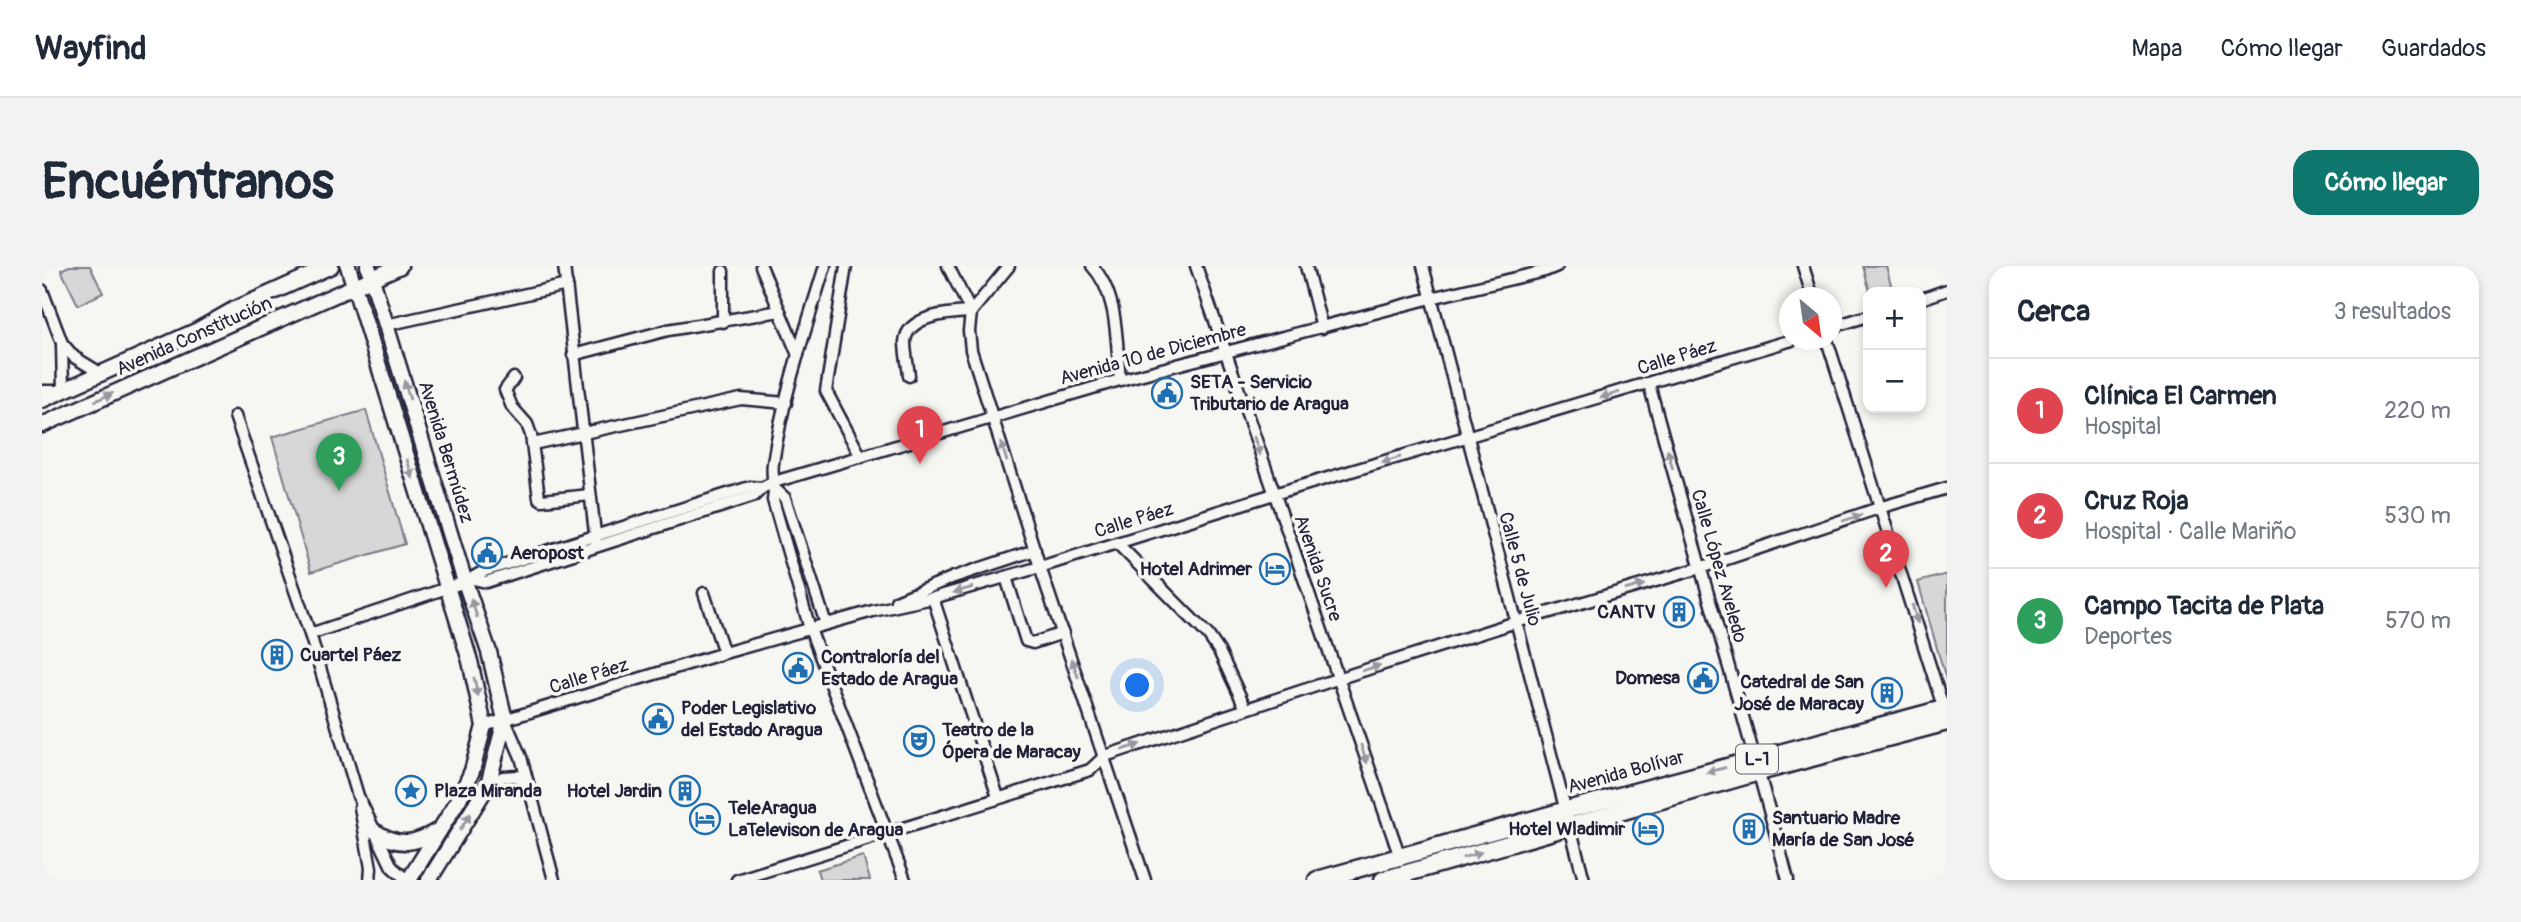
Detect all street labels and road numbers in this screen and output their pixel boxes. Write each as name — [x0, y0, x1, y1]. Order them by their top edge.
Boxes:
street label: Avenida Constitución — [112, 291, 276, 381]
street label: Avenida 10 de Diciembre — [1057, 317, 1250, 390]
street label: Calle Páez — [1634, 334, 1720, 380]
street label: Avenida Bermúdez — [413, 378, 479, 526]
street label: Calle López Aveledo — [1686, 486, 1752, 646]
street label: Calle Páez — [1091, 497, 1177, 543]
street label: Calle 5 de Julio — [1493, 509, 1547, 629]
street label: Avenida Sucre — [1289, 512, 1348, 625]
street label: Calle Páez — [546, 653, 632, 699]
road number: L-1 — [1736, 744, 1778, 774]
street label: Avenida Bolívar — [1565, 745, 1687, 799]

